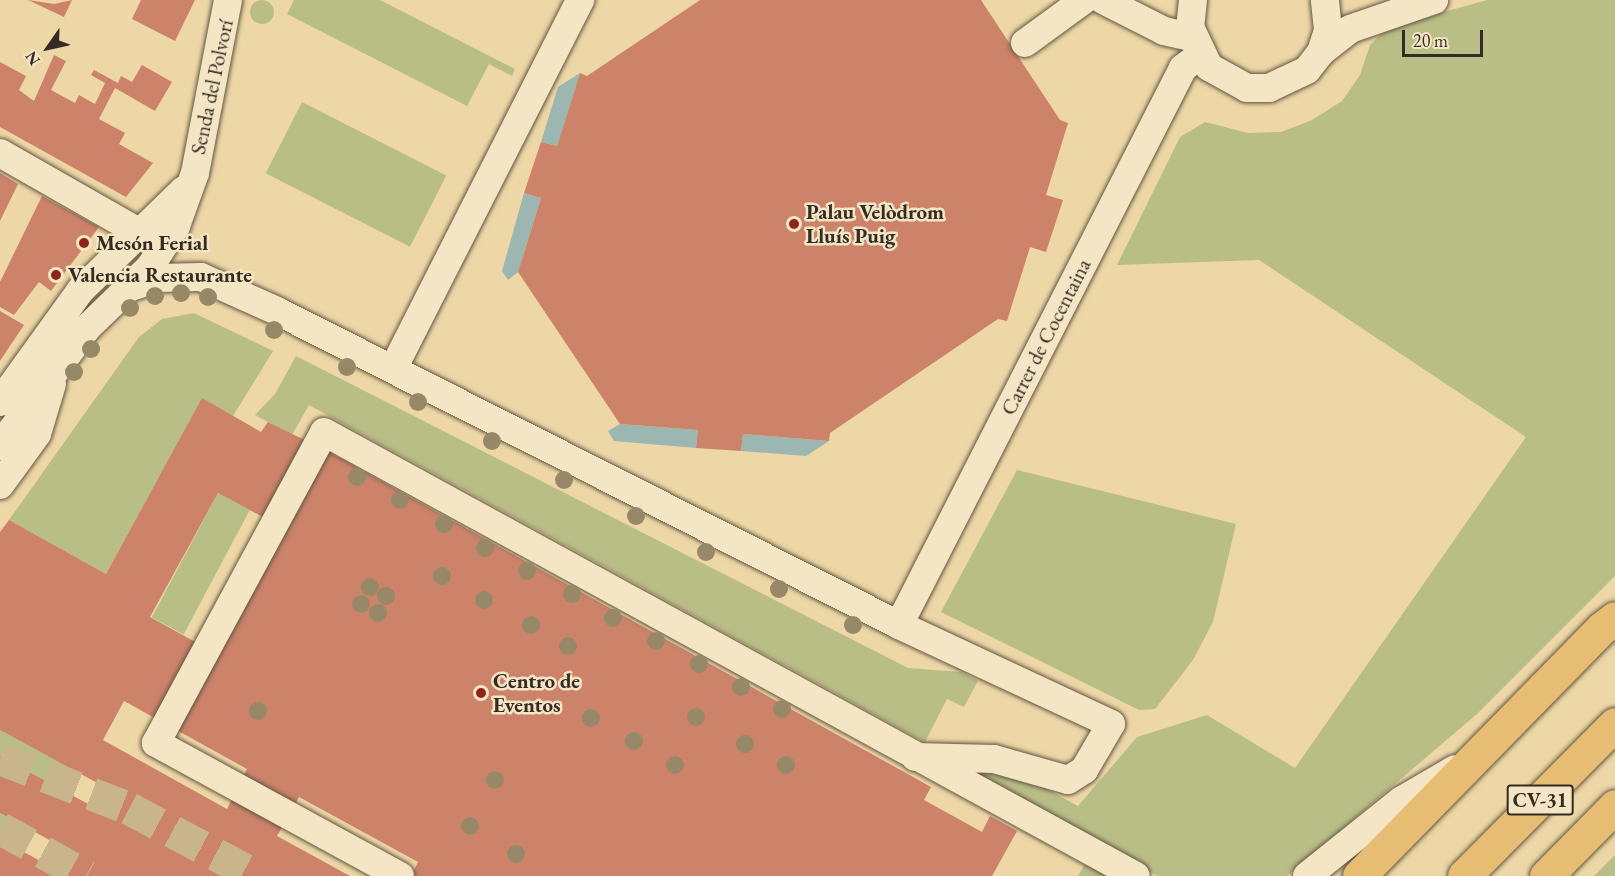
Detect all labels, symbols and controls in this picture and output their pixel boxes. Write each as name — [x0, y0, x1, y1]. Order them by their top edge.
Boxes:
street label: Senda del Polvorí — [185, 17, 239, 157]
north arrow — [18, 18, 78, 78]
scale bar — [1405, 18, 1486, 56]
text: 20 m — [1413, 29, 1448, 52]
text: N — [20, 47, 45, 70]
place label: Palau Velòdrom Lluís Puig — [806, 199, 944, 249]
marker: Palau Velòdrom Lluís Puig — [787, 217, 801, 231]
place label: Mesón Ferial — [96, 230, 208, 256]
marker: Mesón Ferial — [77, 236, 91, 250]
street label: Carrer de Cocentaina — [996, 255, 1096, 419]
place label: Valencia Restaurante — [68, 262, 252, 288]
marker: Valencia Restaurante — [49, 268, 63, 282]
place label: Centro de Eventos — [493, 668, 580, 718]
marker: Centro de Eventos — [474, 686, 488, 700]
road number: CV-31 — [1506, 783, 1574, 817]

